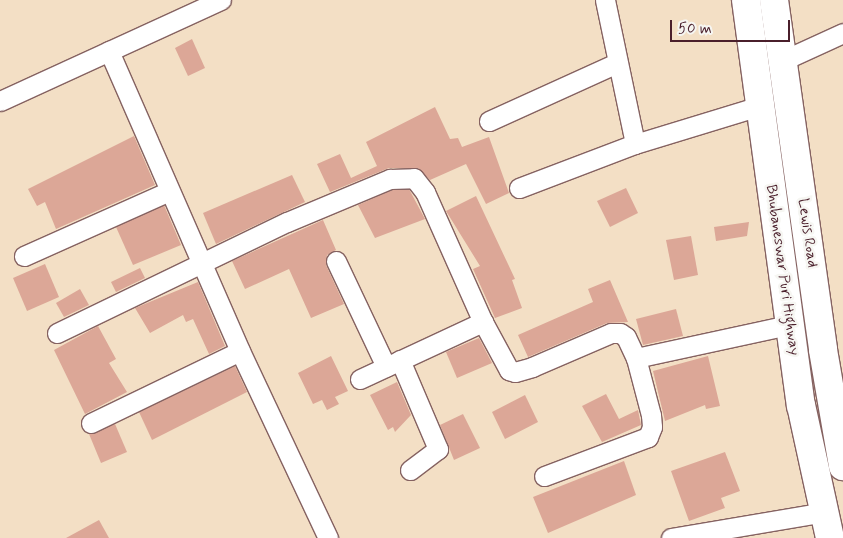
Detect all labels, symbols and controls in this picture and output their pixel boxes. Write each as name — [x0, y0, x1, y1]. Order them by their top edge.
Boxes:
scale bar — [673, 10, 793, 42]
text: 50 m — [678, 19, 712, 39]
street label: Bhubaneswar Puri Highway — [761, 183, 803, 357]
street label: Lewis Road — [793, 197, 821, 269]

